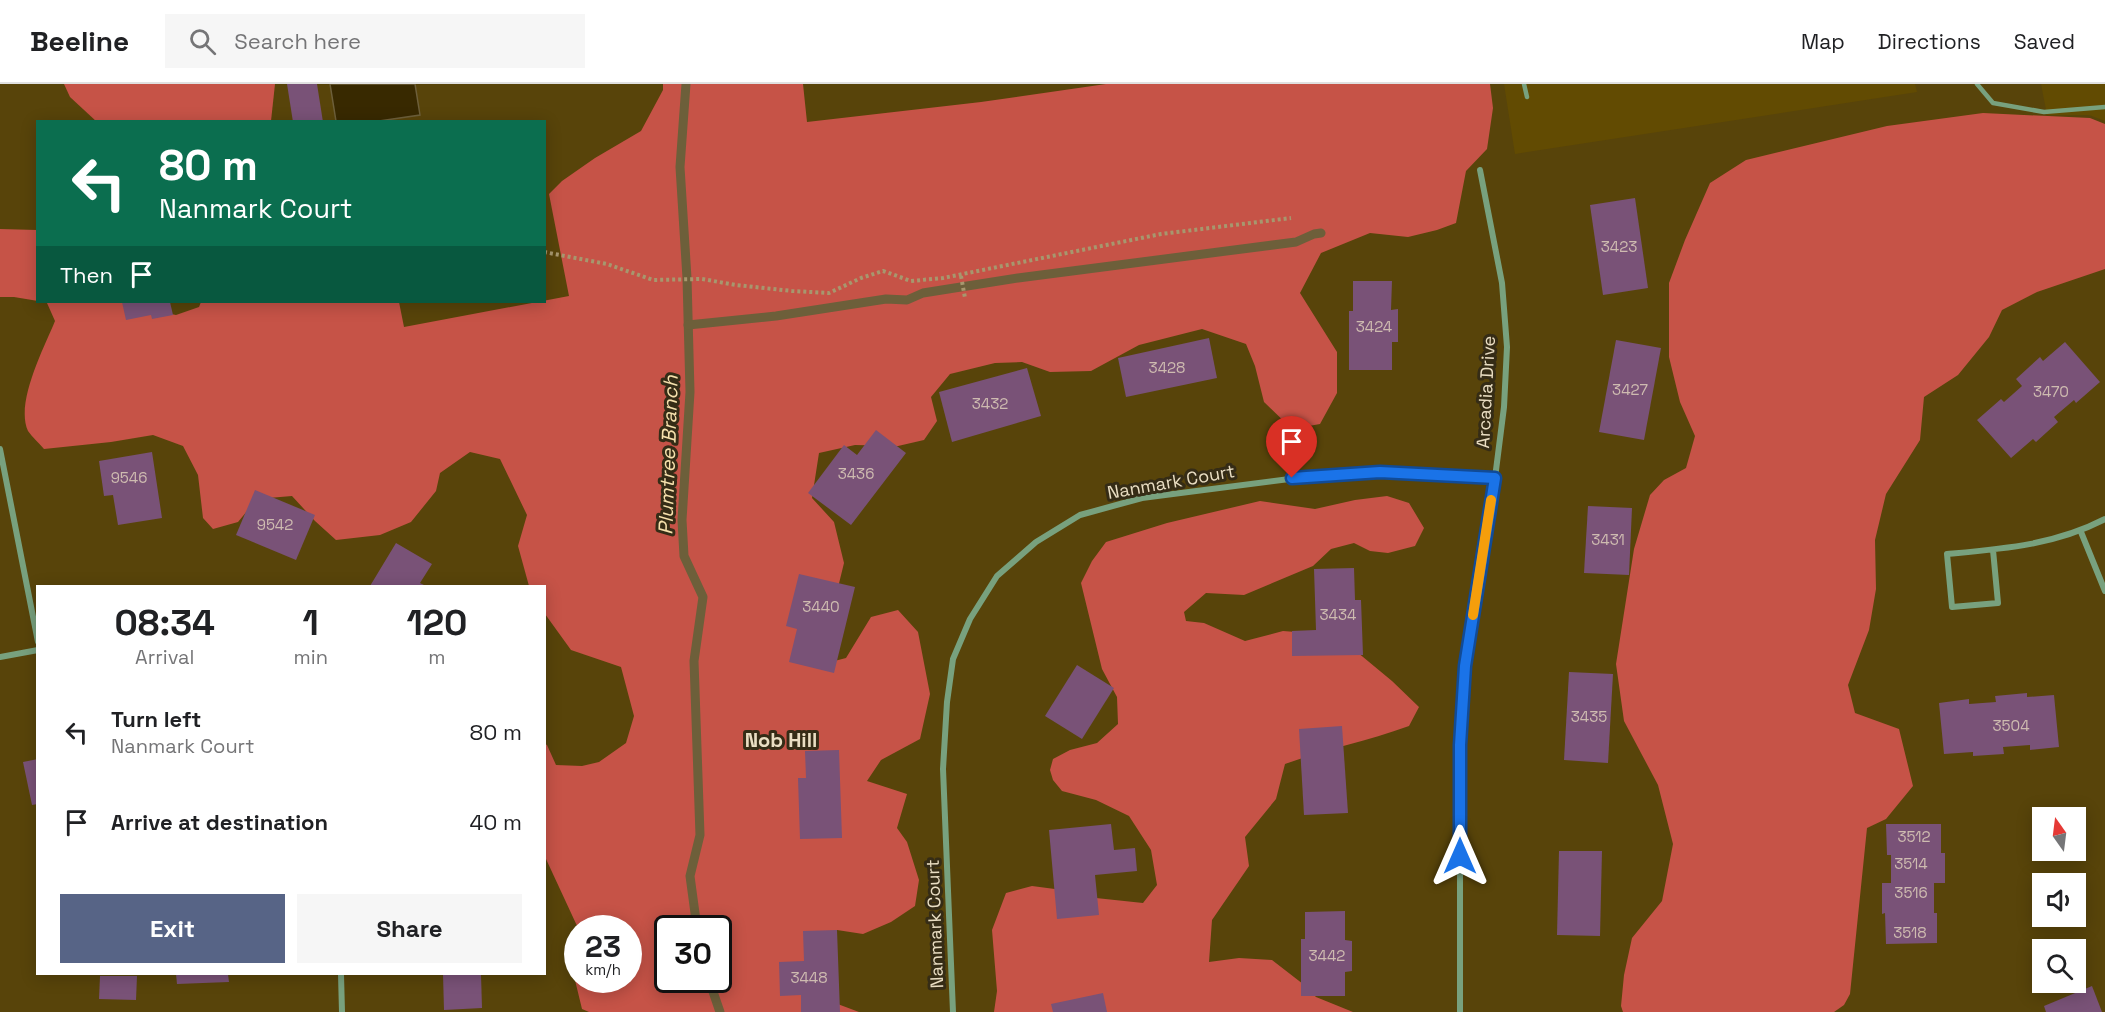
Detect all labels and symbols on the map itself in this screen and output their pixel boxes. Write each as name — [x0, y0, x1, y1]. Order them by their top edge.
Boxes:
house number: 3423 — [1601, 237, 1637, 256]
house number: 3424 — [1356, 317, 1392, 336]
street label: Arcadia Drive — [1471, 335, 1500, 449]
house number: 3428 — [1149, 358, 1185, 377]
water label: Plumtree Branch — [652, 374, 684, 535]
house number: 3427 — [1612, 380, 1648, 399]
house number: 3470 — [2033, 382, 2069, 401]
house number: 3432 — [972, 394, 1008, 413]
pin — [1266, 416, 1317, 478]
street label: Nanmark Court — [1105, 459, 1236, 504]
house number: 3436 — [838, 464, 874, 483]
house number: 9546 — [111, 468, 147, 487]
house number: 9542 — [257, 515, 293, 534]
house number: 3431 — [1591, 530, 1625, 549]
house number: 3440 — [802, 597, 840, 616]
house number: 3434 — [1320, 605, 1356, 624]
house number: 3435 — [1571, 707, 1607, 726]
house number: 3504 — [1992, 716, 2030, 735]
district label: Nob Hill — [745, 727, 817, 753]
north arrow — [2032, 807, 2086, 861]
position arrow — [1428, 824, 1492, 888]
house number: 3512 — [1897, 827, 1931, 846]
house number: 3514 — [1894, 854, 1928, 873]
street label: Nanmark Court — [921, 859, 948, 989]
house number: 3516 — [1894, 883, 1928, 902]
speed limit sign: 30 — [654, 915, 732, 993]
house number: 3518 — [1893, 923, 1927, 942]
house number: 3442 — [1309, 946, 1345, 965]
house number: 3448 — [790, 968, 828, 987]

